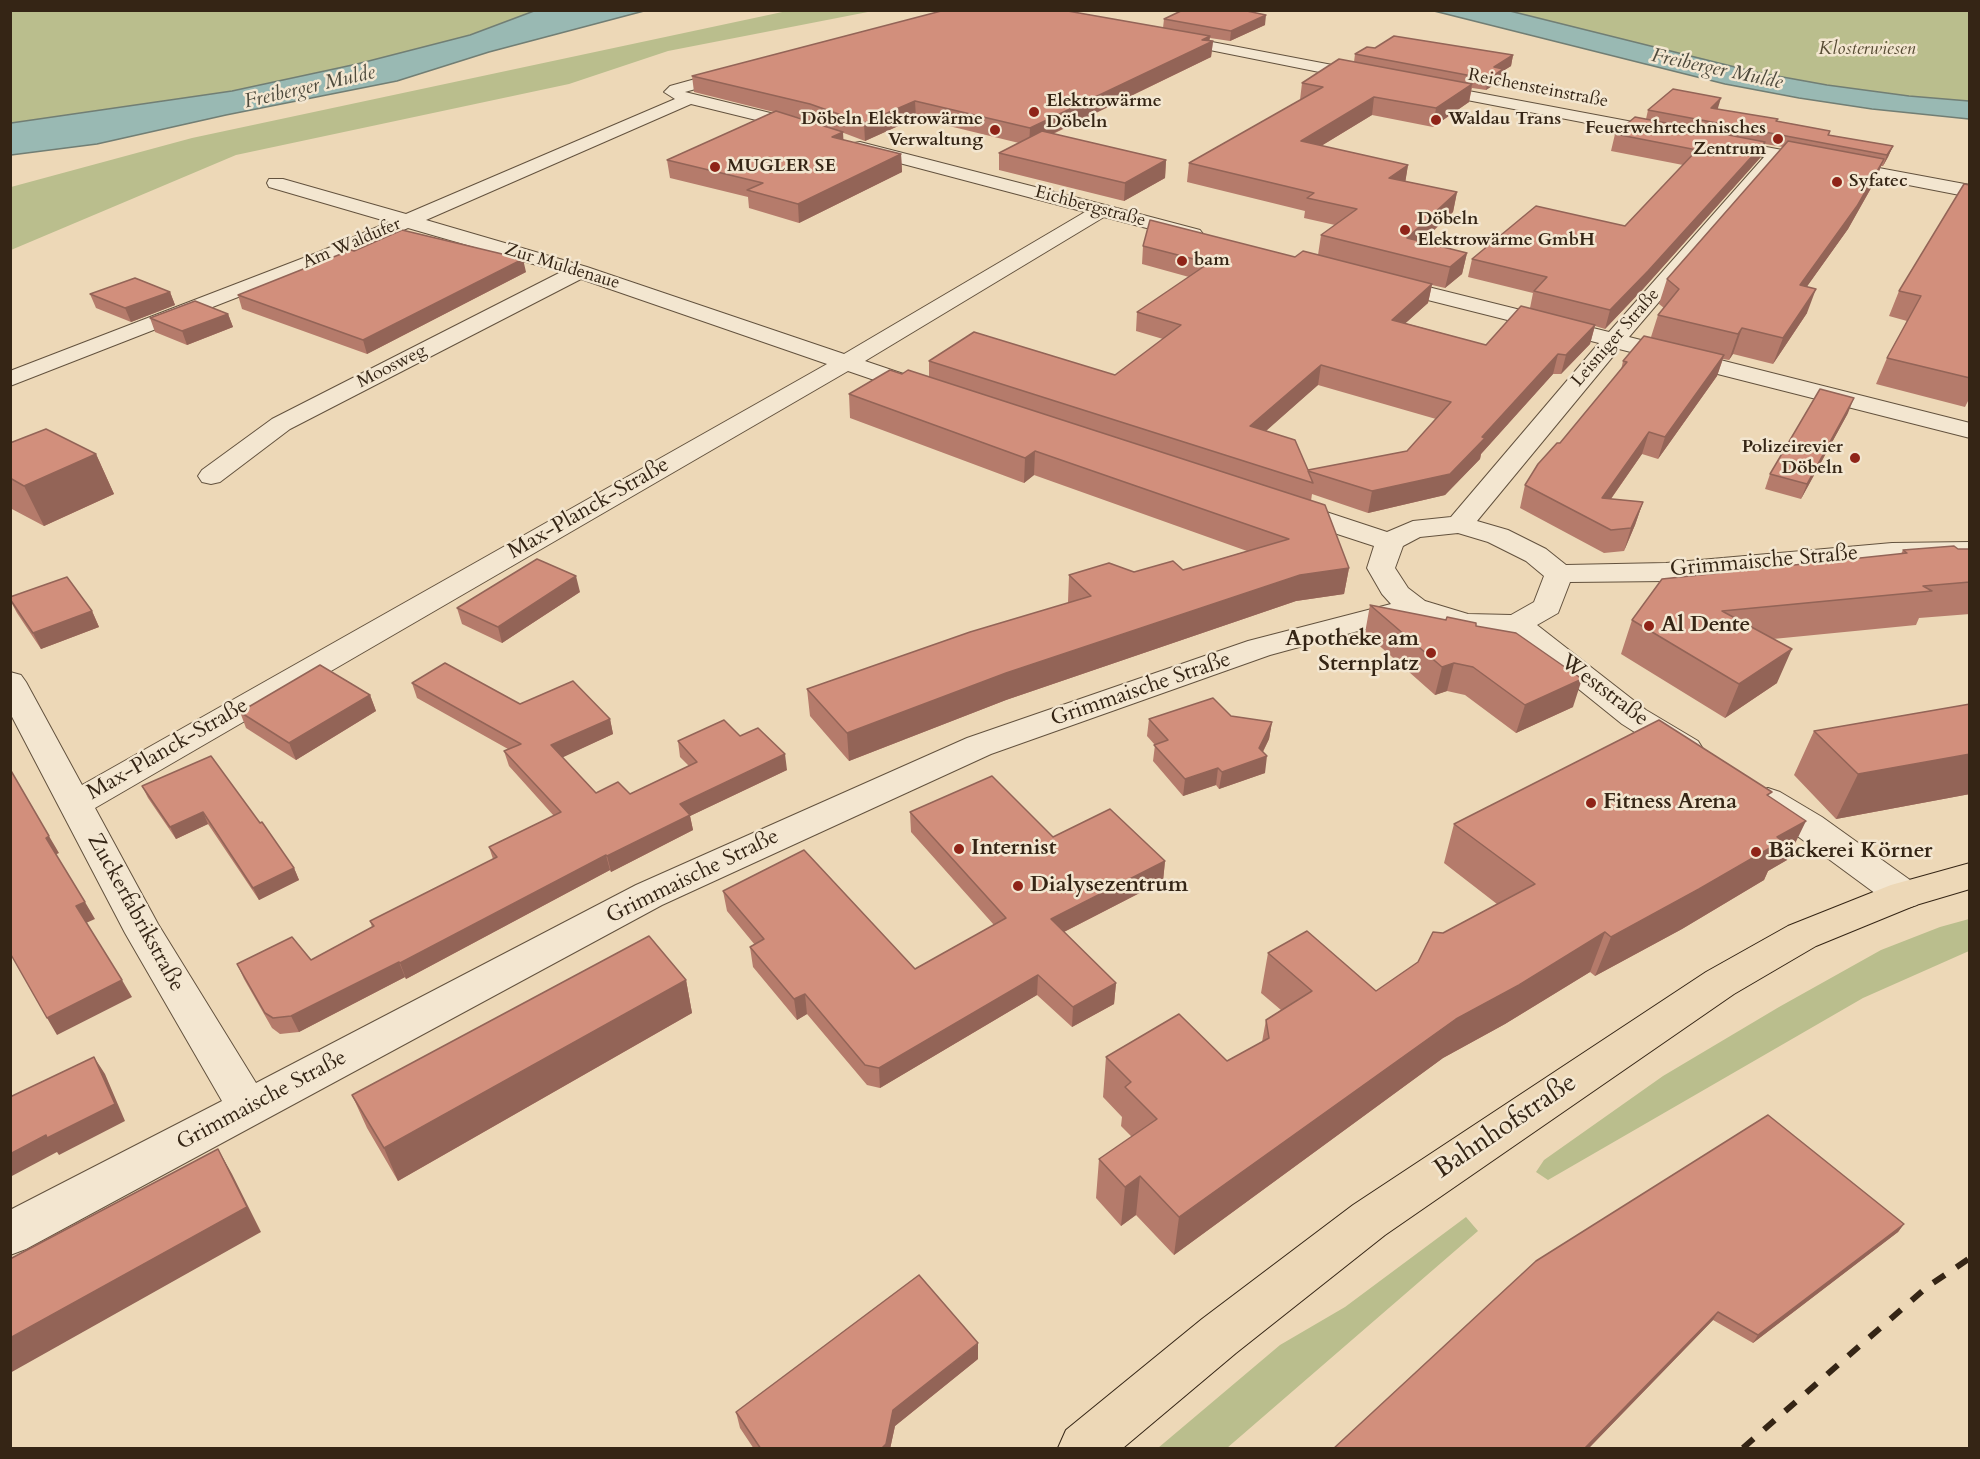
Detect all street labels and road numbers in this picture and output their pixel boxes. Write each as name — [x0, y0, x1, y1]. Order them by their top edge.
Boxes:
street label: Reichensteinstraße — [1466, 65, 1610, 113]
street label: Eichbergstraße — [1032, 182, 1148, 232]
street label: Am Waldufer — [300, 214, 404, 274]
street label: Zur Muldenaue — [502, 239, 622, 295]
street label: Leisniger Straße — [1567, 284, 1665, 392]
street label: Moosweg — [354, 340, 430, 394]
street label: Max-Planck-Straße — [504, 452, 674, 566]
street label: Grimmaische Straße — [1669, 541, 1859, 583]
street label: Grimmaische Straße — [1048, 647, 1234, 733]
street label: Weststraße — [1555, 649, 1653, 733]
street label: Max-Planck-Straße — [83, 693, 253, 807]
street label: Grimmaische Straße — [603, 824, 783, 930]
street label: Zuckerfabrikstraße — [81, 829, 189, 997]
street label: Grimmaische Straße — [173, 1045, 351, 1157]
street label: Bahnhofstraße — [1428, 1067, 1584, 1187]

